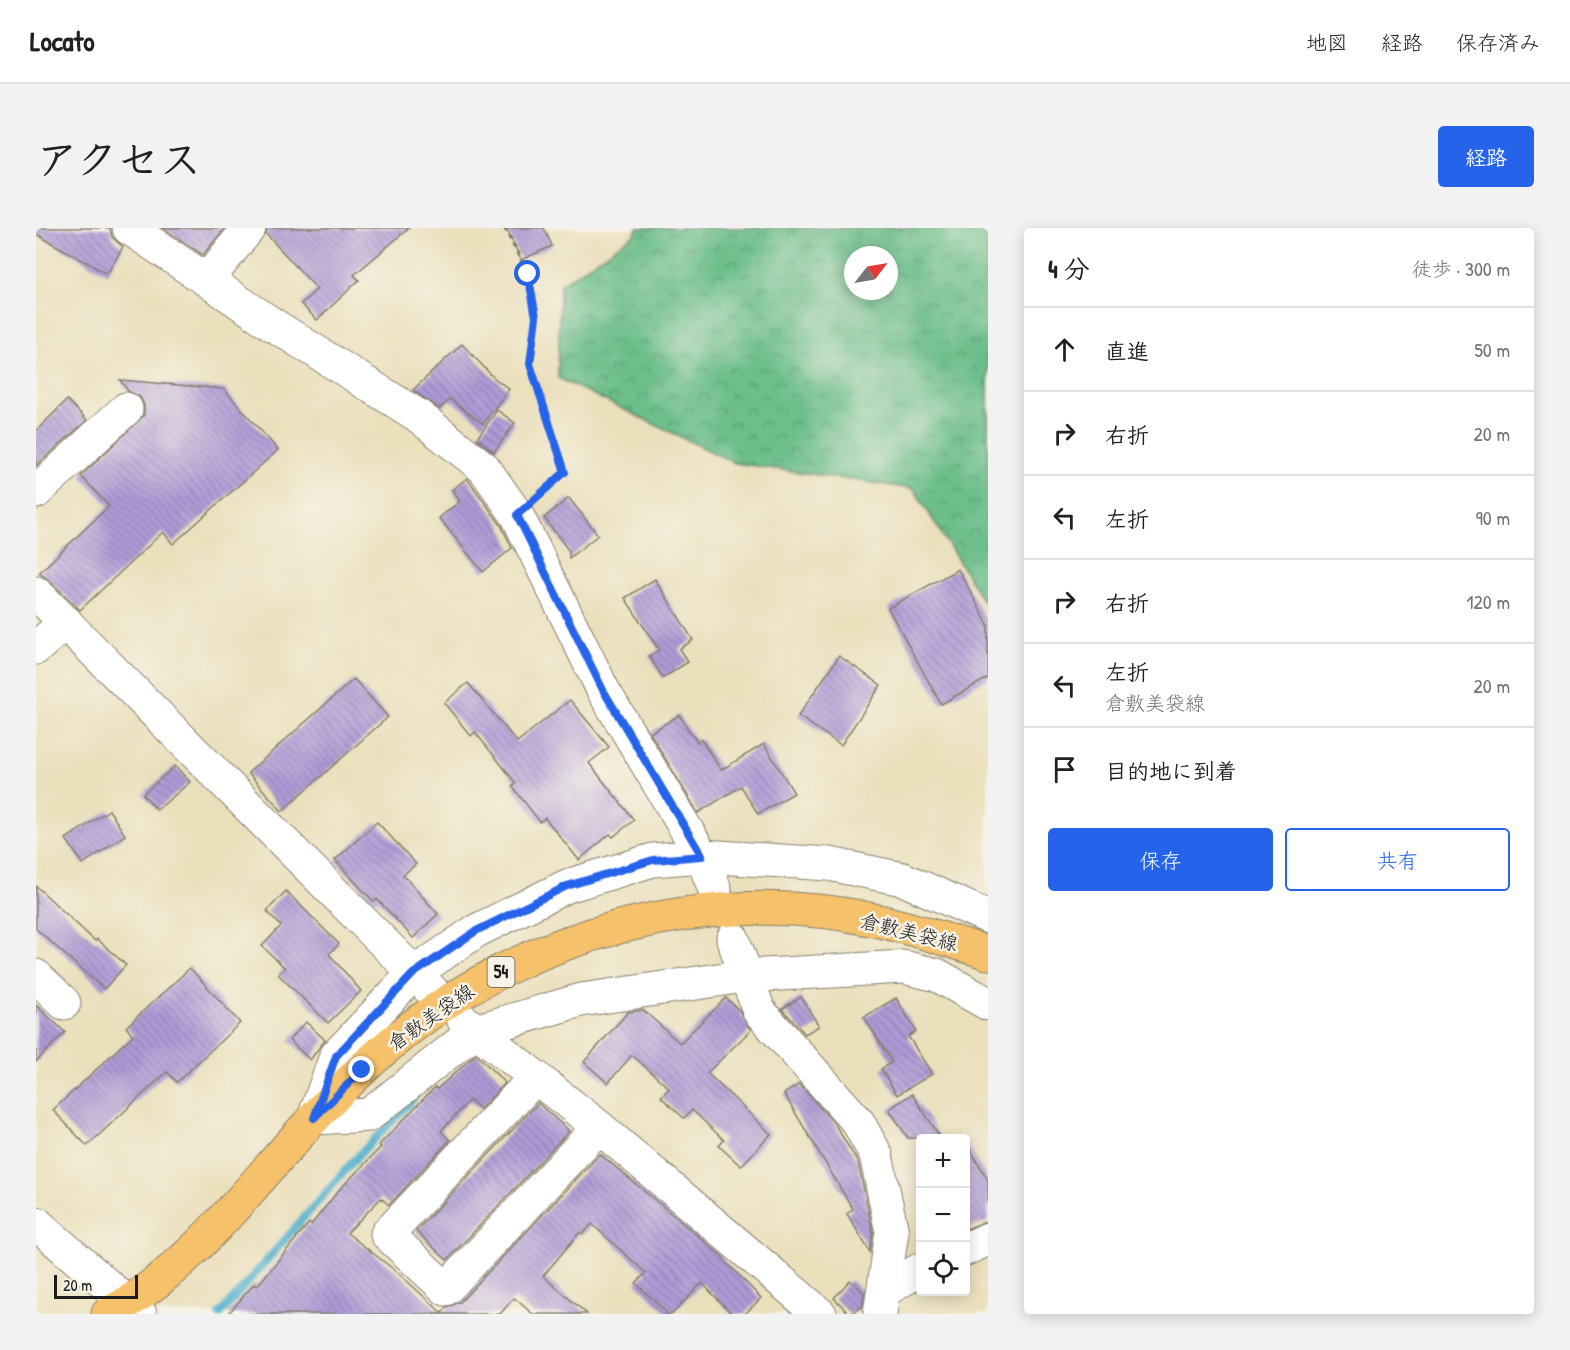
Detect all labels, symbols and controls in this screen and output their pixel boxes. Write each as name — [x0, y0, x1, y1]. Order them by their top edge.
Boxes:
text: Locato — [30, 22, 94, 60]
text: 地図 — [1306, 28, 1348, 57]
text: 経路 — [1381, 28, 1423, 57]
text: 保存済み — [1456, 28, 1540, 57]
button: 経路 — [1438, 126, 1534, 187]
text: アクセス — [36, 130, 201, 187]
north arrow — [844, 246, 898, 300]
text: 4 分 — [1048, 251, 1090, 286]
text: 徒歩 · 300 m — [1412, 255, 1510, 282]
route start — [514, 260, 540, 286]
icon: ahead — [1048, 333, 1081, 366]
text: 直進 — [1105, 336, 1149, 366]
text: 50 m — [1474, 336, 1510, 363]
icon: right — [1048, 417, 1081, 450]
text: 右折 — [1105, 420, 1149, 450]
text: 20 m — [1473, 420, 1510, 447]
icon: left — [1048, 501, 1081, 534]
text: 左折 — [1105, 504, 1149, 534]
text: 90 m — [1476, 504, 1510, 531]
icon: right — [1048, 585, 1081, 618]
text: 右折 — [1105, 588, 1149, 618]
text: 120 m — [1466, 588, 1510, 615]
text: 左折 — [1105, 657, 1149, 687]
icon: left — [1048, 669, 1081, 702]
text: 20 m — [1473, 672, 1510, 699]
text: 倉敷美袋線 — [1105, 689, 1205, 716]
icon: arrive — [1048, 753, 1081, 786]
text: 目的地に到着 — [1105, 756, 1237, 786]
button: 保存 — [1048, 828, 1273, 891]
button: 共有 — [1285, 828, 1510, 891]
street label: 倉敷美袋線 — [857, 906, 961, 957]
road number: 54 — [488, 957, 514, 987]
street label: 倉敷美袋線 — [382, 977, 479, 1056]
route end — [348, 1056, 374, 1082]
map controls — [916, 1134, 970, 1296]
button: + — [916, 1134, 970, 1188]
button: − — [916, 1188, 970, 1242]
button: locate — [916, 1242, 970, 1296]
scale bar — [54, 1272, 138, 1300]
text: 20 m — [63, 1274, 92, 1296]

